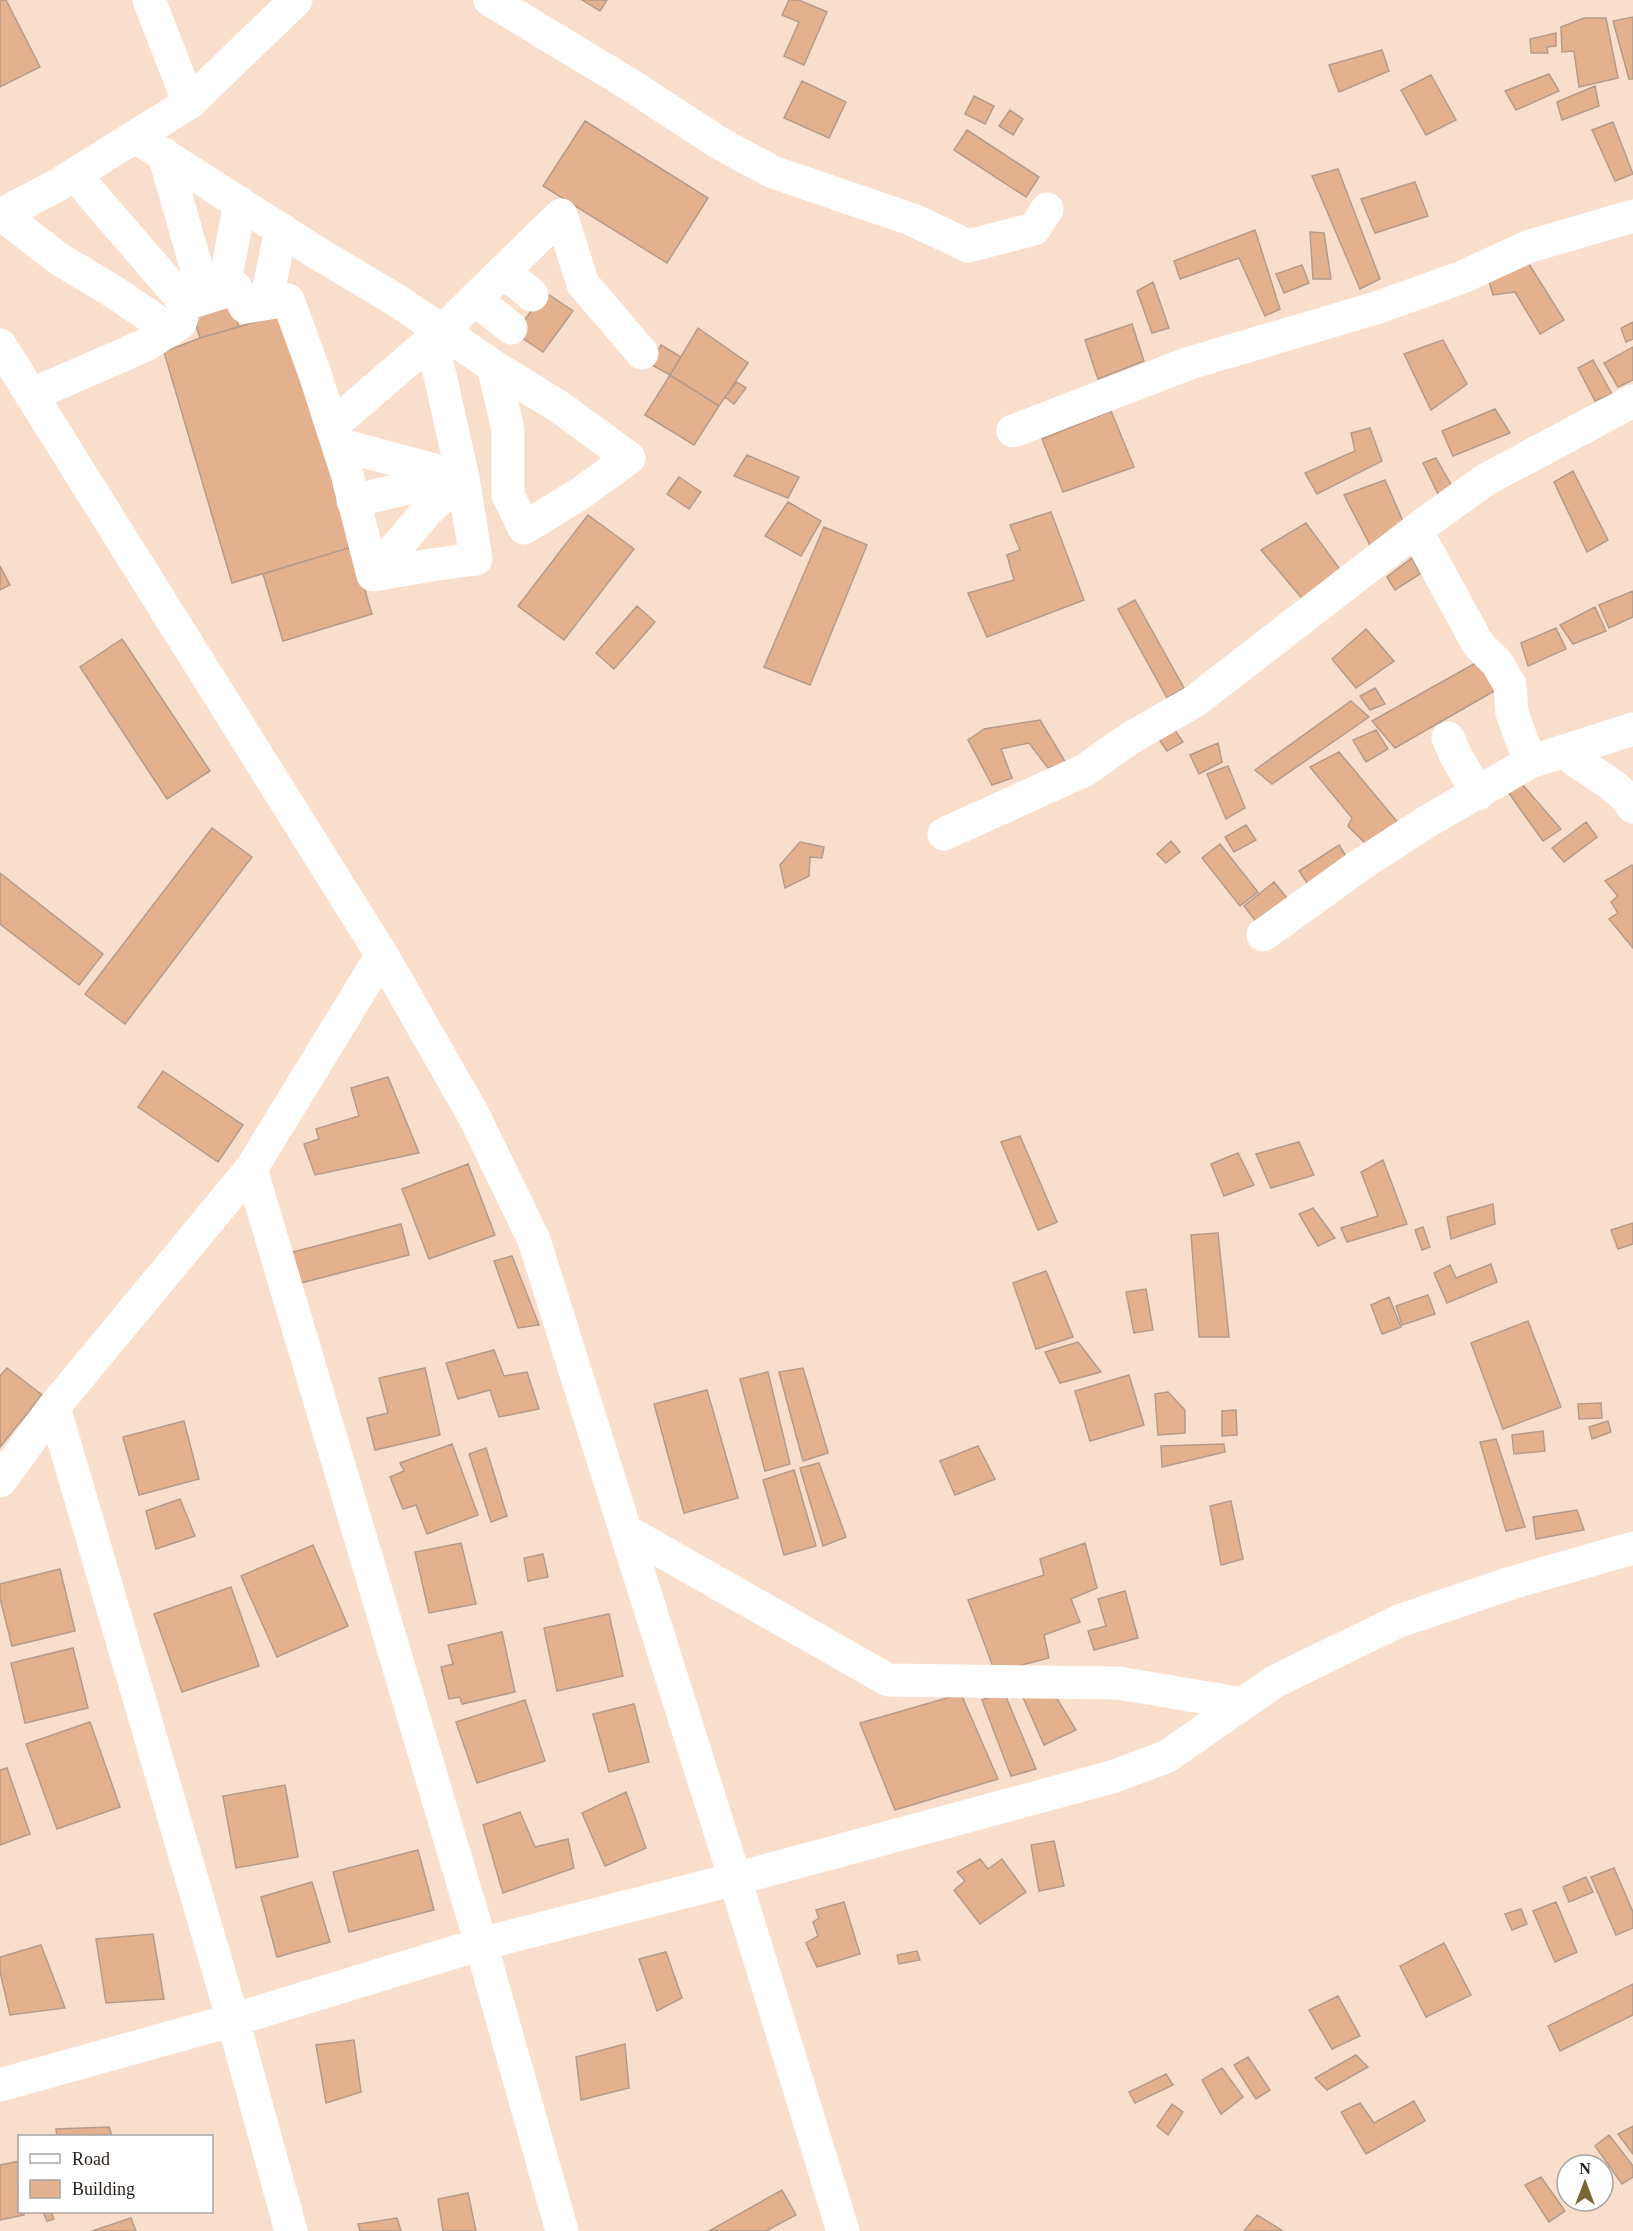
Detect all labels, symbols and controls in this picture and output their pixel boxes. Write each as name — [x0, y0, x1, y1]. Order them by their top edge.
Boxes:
legend — [18, 2135, 213, 2213]
text: Road — [72, 2149, 110, 2169]
north arrow — [1555, 2153, 1615, 2213]
text: N — [1579, 2160, 1591, 2177]
text: Building — [72, 2179, 135, 2199]

